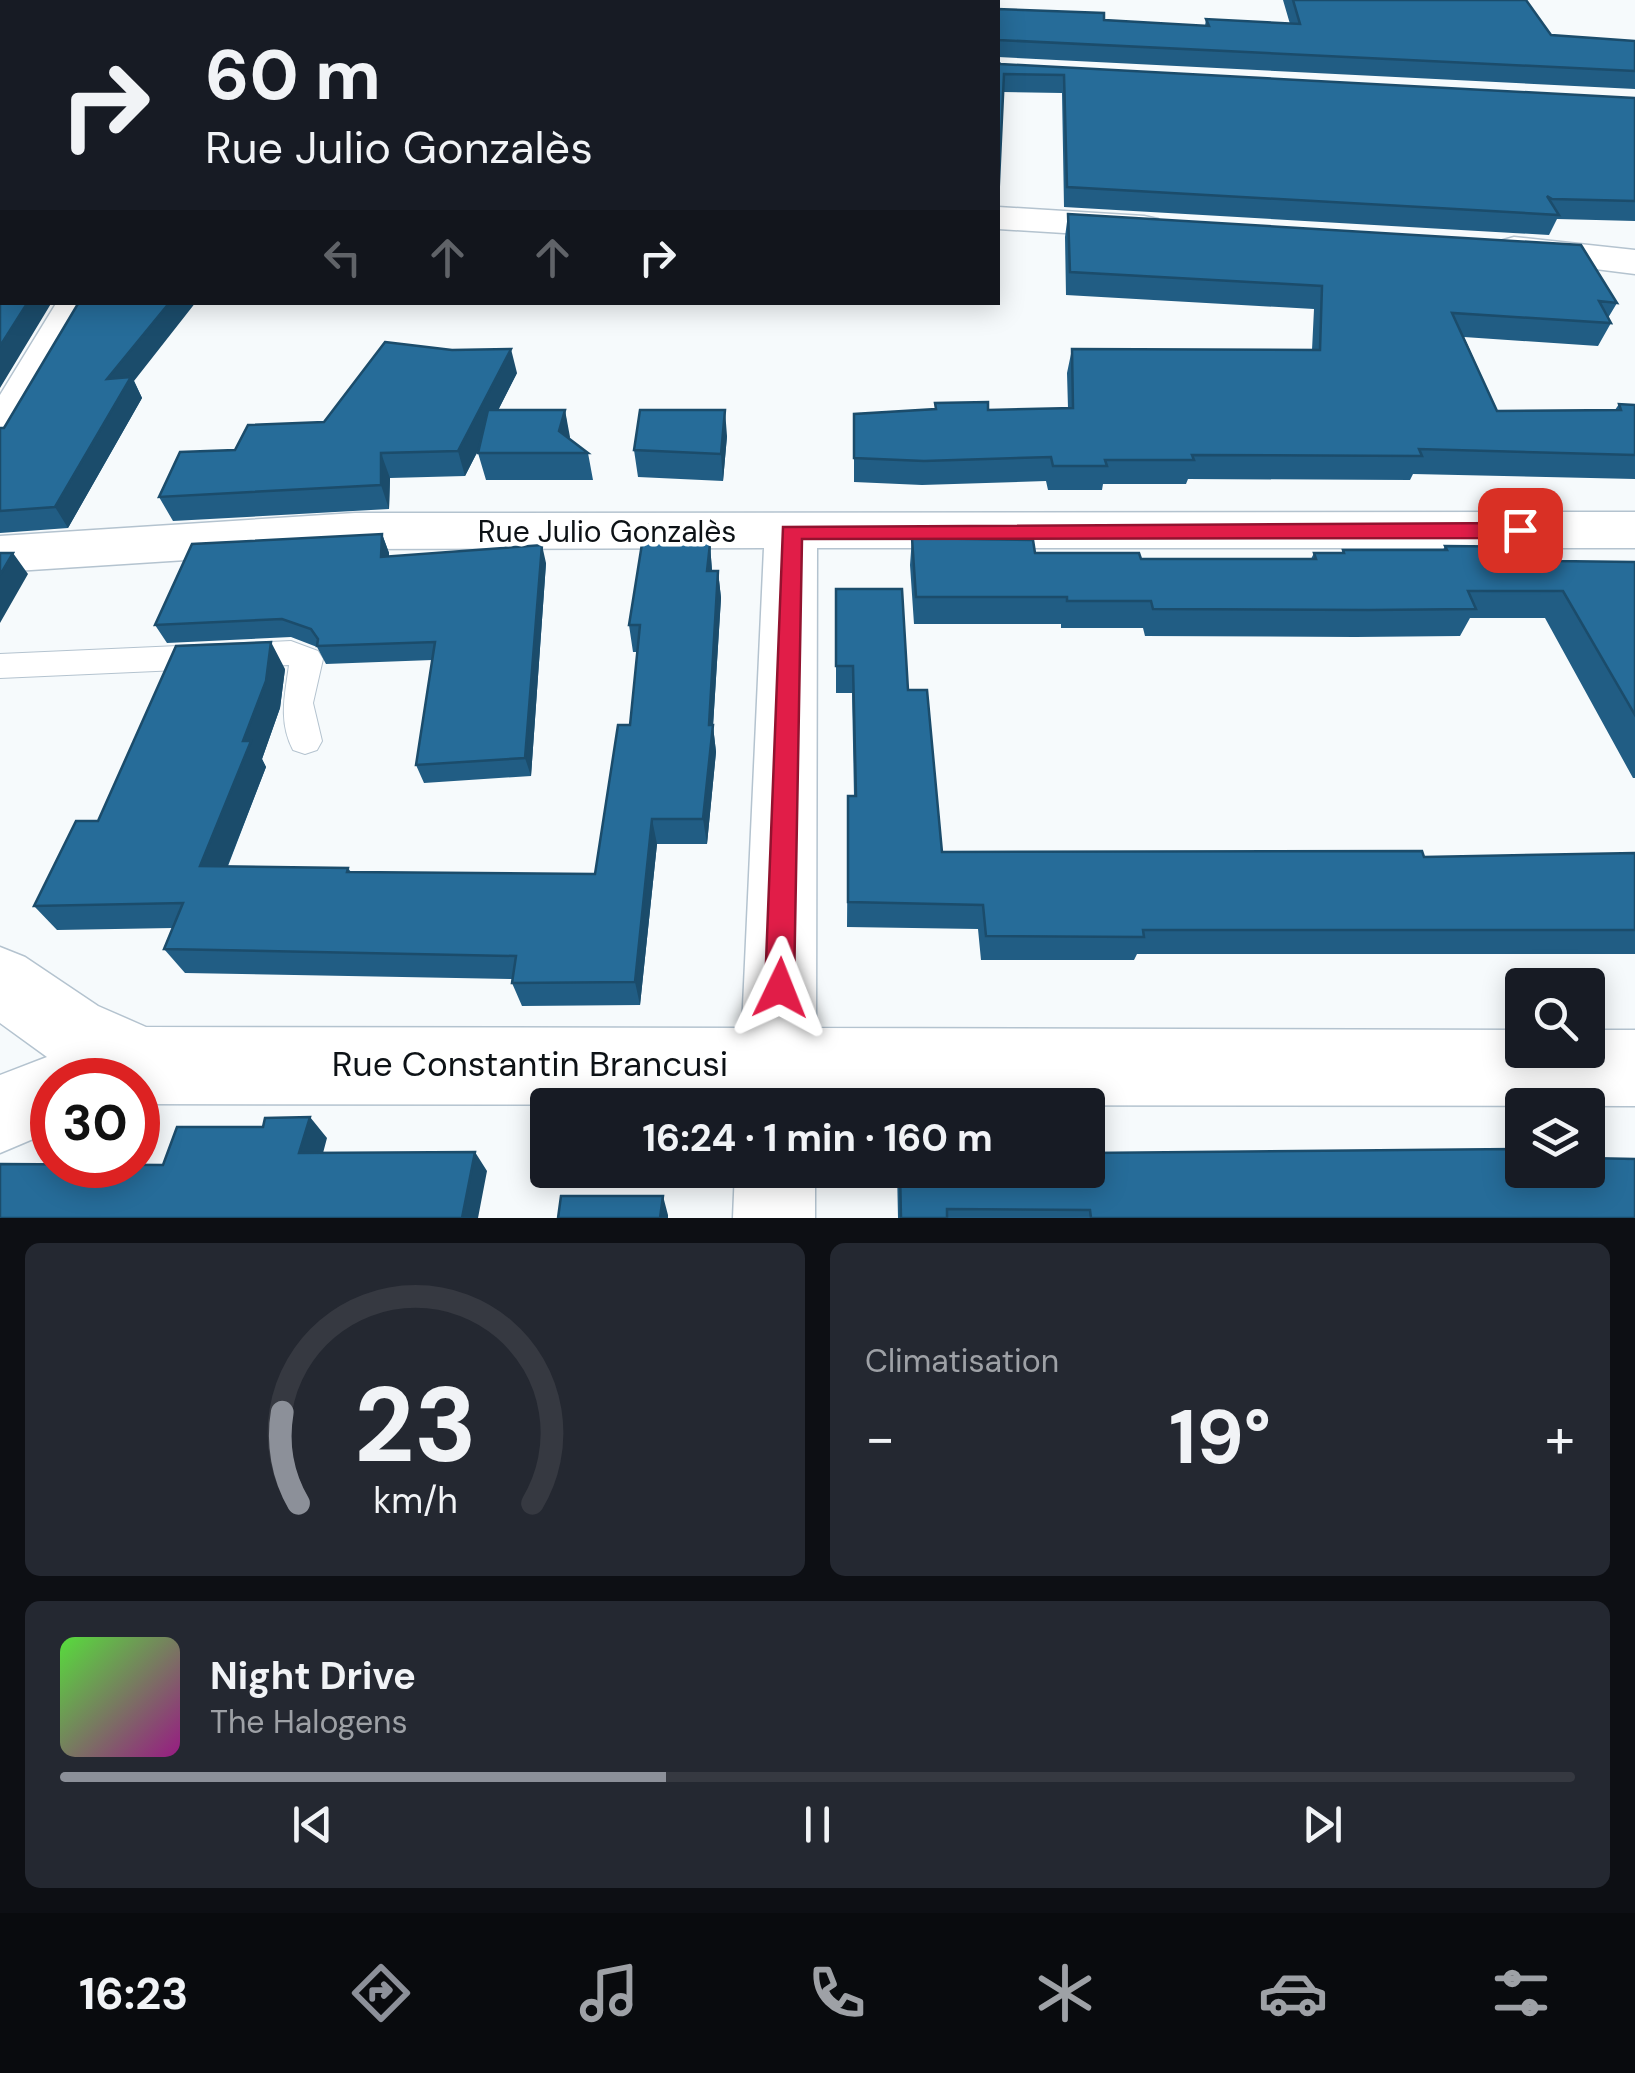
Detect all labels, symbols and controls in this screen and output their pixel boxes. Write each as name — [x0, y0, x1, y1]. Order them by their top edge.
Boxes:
text: 60 m — [205, 30, 381, 121]
icon: right — [40, 40, 170, 170]
text: Rue Julio Gonzalès — [205, 118, 593, 177]
icon: left — [315, 230, 370, 285]
icon: ahead — [420, 230, 475, 285]
icon: ahead — [525, 230, 580, 285]
icon: right — [630, 230, 685, 285]
pin — [1478, 488, 1563, 573]
icon: arrive — [1493, 503, 1548, 558]
street label: Rue Julio Gonzalès — [478, 512, 736, 551]
position arrow — [728, 936, 832, 1040]
map controls — [1505, 968, 1605, 1188]
button: search — [1505, 968, 1605, 1068]
street label: Rue Constantin Brancusi — [332, 1041, 728, 1087]
speed limit sign: 30 — [30, 1058, 160, 1188]
button: layers — [1505, 1088, 1605, 1188]
text: 16:24 · 1 min · 160 m — [642, 1113, 993, 1163]
text: Climatisation — [865, 1340, 1059, 1382]
text: 23 — [354, 1358, 476, 1493]
text: 19° — [1169, 1389, 1271, 1486]
text: − — [865, 1402, 895, 1474]
text: + — [1545, 1402, 1575, 1474]
text: km/h — [373, 1478, 457, 1524]
text: Night Drive — [210, 1651, 416, 1701]
text: The Halogens — [210, 1701, 408, 1743]
icon: previous — [285, 1797, 340, 1852]
icon: pause — [790, 1797, 845, 1852]
icon: next — [1295, 1797, 1350, 1852]
icon: directions — [346, 1958, 416, 2028]
icon: music — [574, 1958, 644, 2028]
icon: phone — [802, 1958, 872, 2028]
icon: climate — [1030, 1958, 1100, 2028]
icon: car — [1258, 1958, 1328, 2028]
icon: filters — [1486, 1958, 1556, 2028]
text: 16:23 — [79, 1964, 188, 2023]

